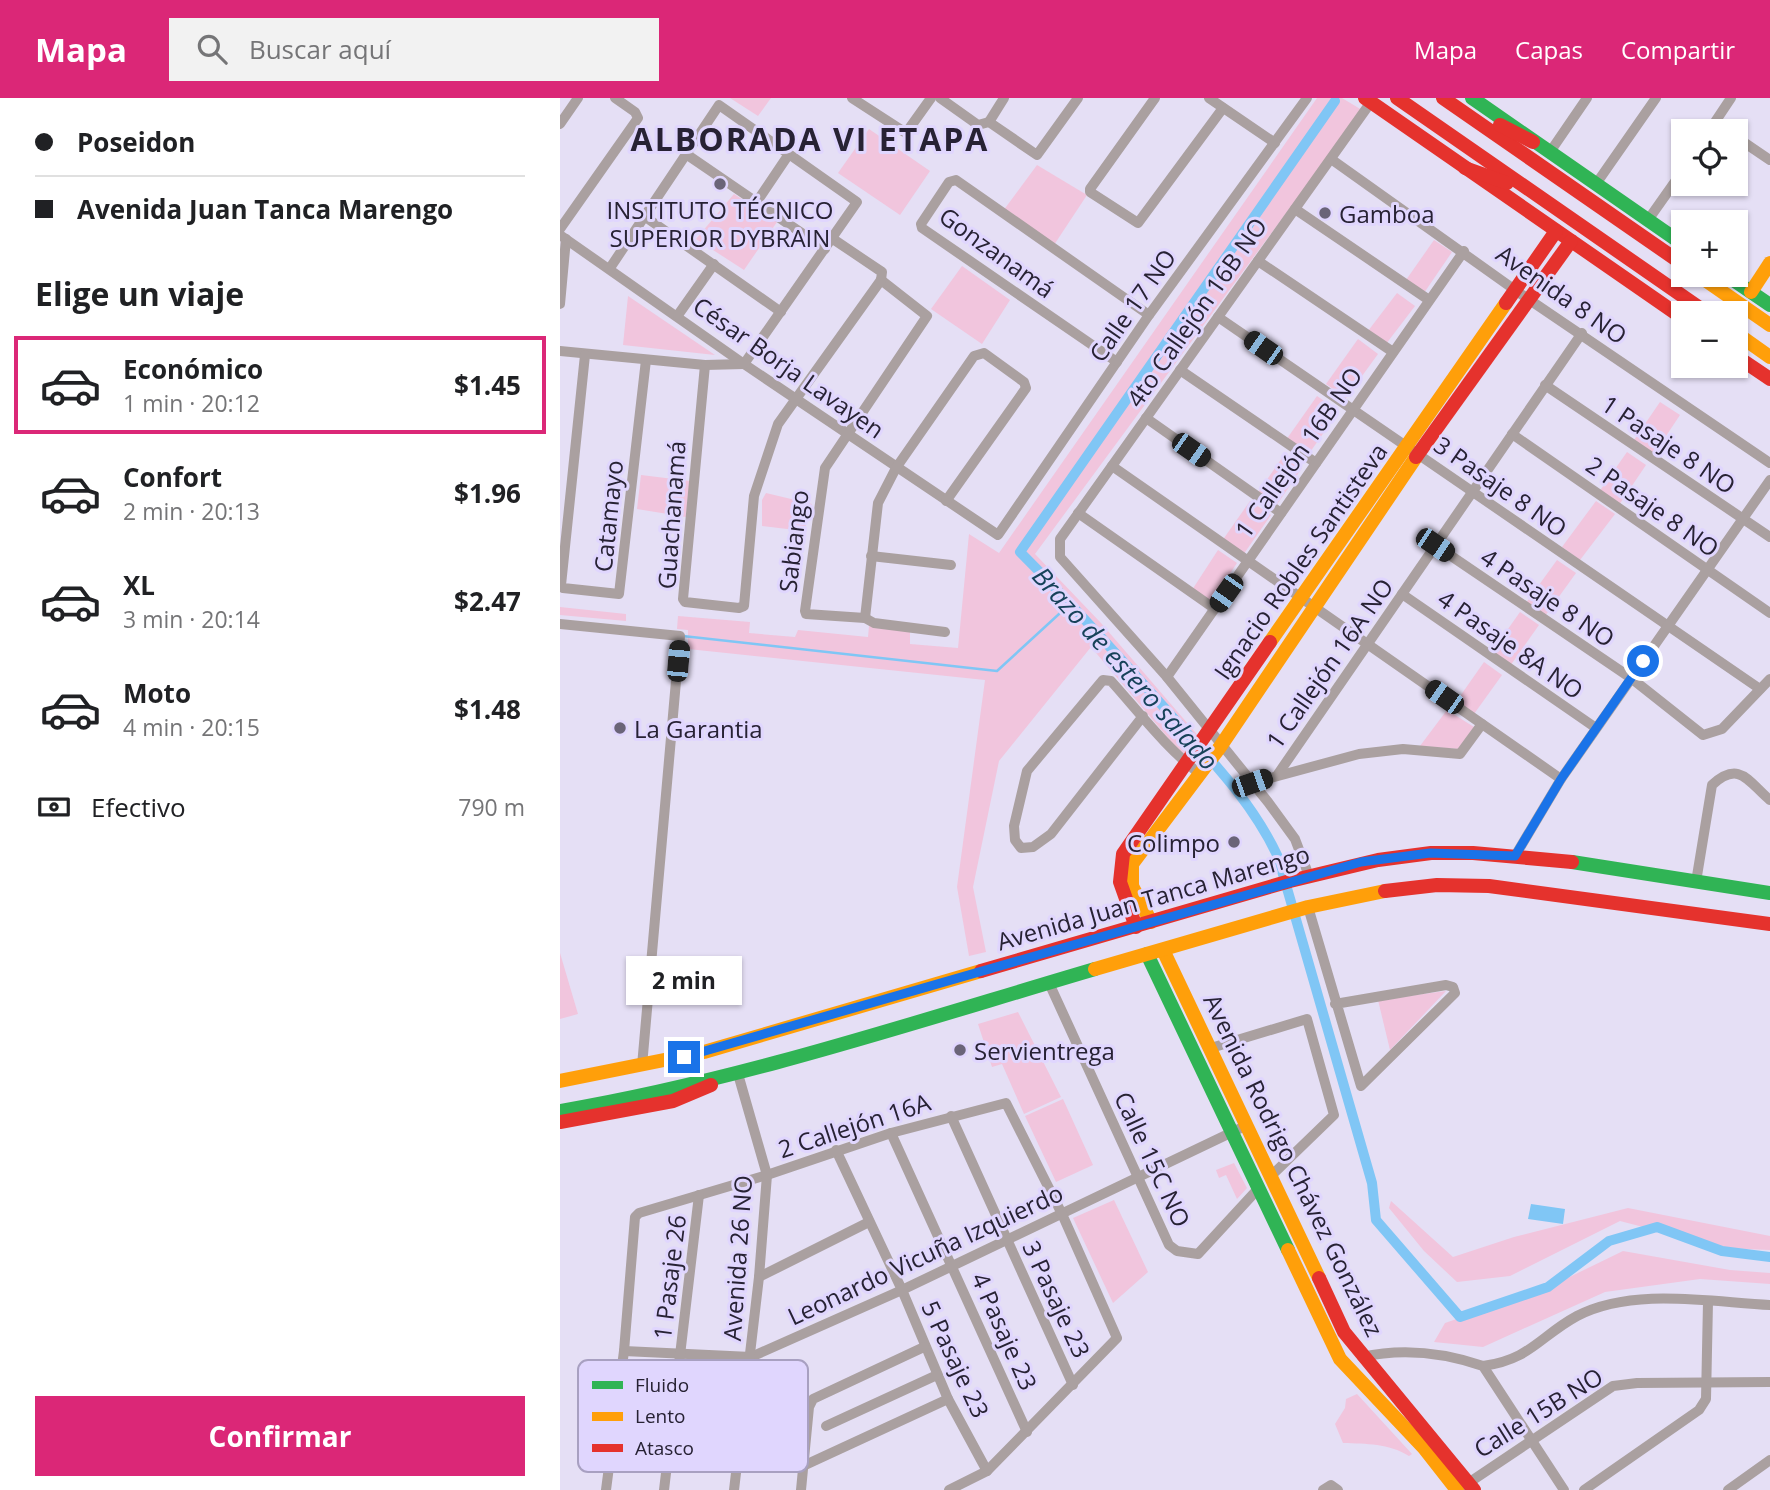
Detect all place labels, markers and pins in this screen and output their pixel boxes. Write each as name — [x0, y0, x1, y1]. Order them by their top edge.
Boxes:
marker: INSTITUTO TÉCNICO SUPERIOR DYBRAIN — [712, 176, 728, 192]
place label: INSTITUTO TÉCNICO SUPERIOR DYBRAIN — [607, 193, 833, 254]
place label: Gamboa — [1339, 197, 1434, 230]
marker: Gamboa — [1317, 205, 1333, 221]
place label: La Garantia — [634, 712, 763, 745]
marker: La Garantia — [612, 720, 628, 736]
place label: Colimpo — [1127, 826, 1220, 859]
marker: Colimpo — [1226, 834, 1242, 850]
place label: Servientrega — [974, 1034, 1115, 1067]
marker: Servientrega — [952, 1042, 968, 1058]

